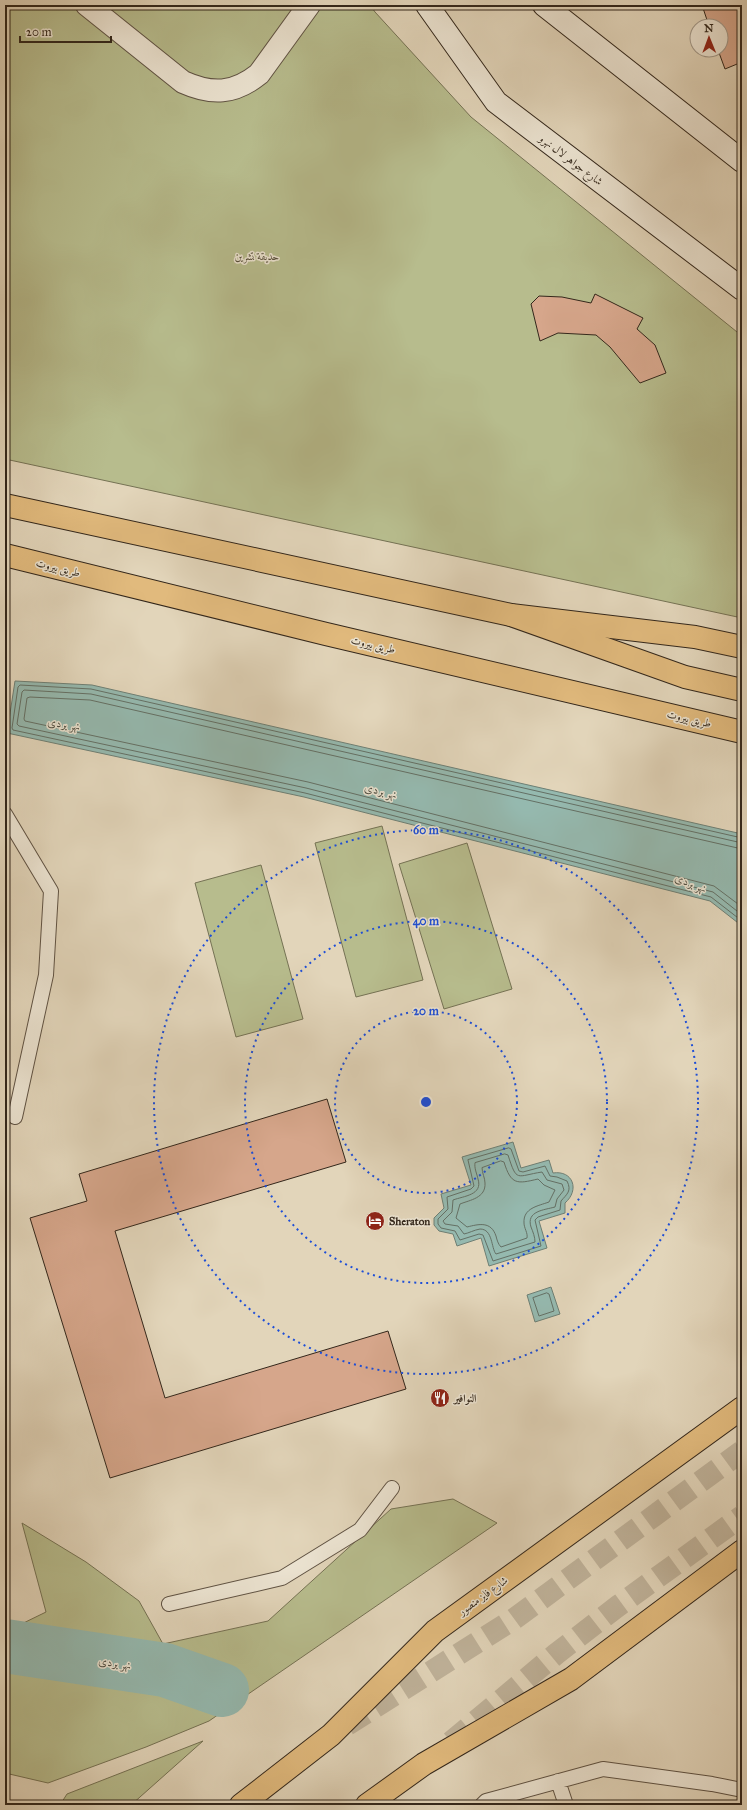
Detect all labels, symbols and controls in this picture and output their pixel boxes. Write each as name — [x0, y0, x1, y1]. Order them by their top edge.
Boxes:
scale bar — [20, 18, 111, 44]
north arrow — [689, 18, 729, 58]
text: N — [704, 22, 714, 35]
text: 20 m — [26, 25, 52, 39]
street label: شارع جواهر لال نهرو — [534, 131, 605, 190]
park label: حديقة تشرين — [234, 250, 280, 264]
street label: طريق بيروت — [34, 556, 82, 581]
street label: طريق بيروت — [349, 634, 396, 657]
street label: طريق بيروت — [665, 708, 712, 731]
water label: نهر بردى — [46, 714, 82, 735]
water label: نهر بردى — [363, 780, 399, 803]
text: 60 m — [413, 823, 440, 837]
water label: نهر بردى — [673, 870, 709, 897]
text: 40 m — [413, 914, 440, 929]
text: 20 m — [413, 1004, 440, 1018]
centre of rings — [419, 1095, 433, 1109]
hotel icon: Sheraton — [364, 1210, 386, 1232]
place label: Sheraton — [389, 1215, 430, 1228]
restaurant icon: النوافير — [429, 1387, 451, 1409]
place label: النوافير — [452, 1392, 476, 1405]
street label: شارع فايز منصور — [455, 1574, 512, 1621]
water label: نهر بردى — [97, 1653, 133, 1674]

